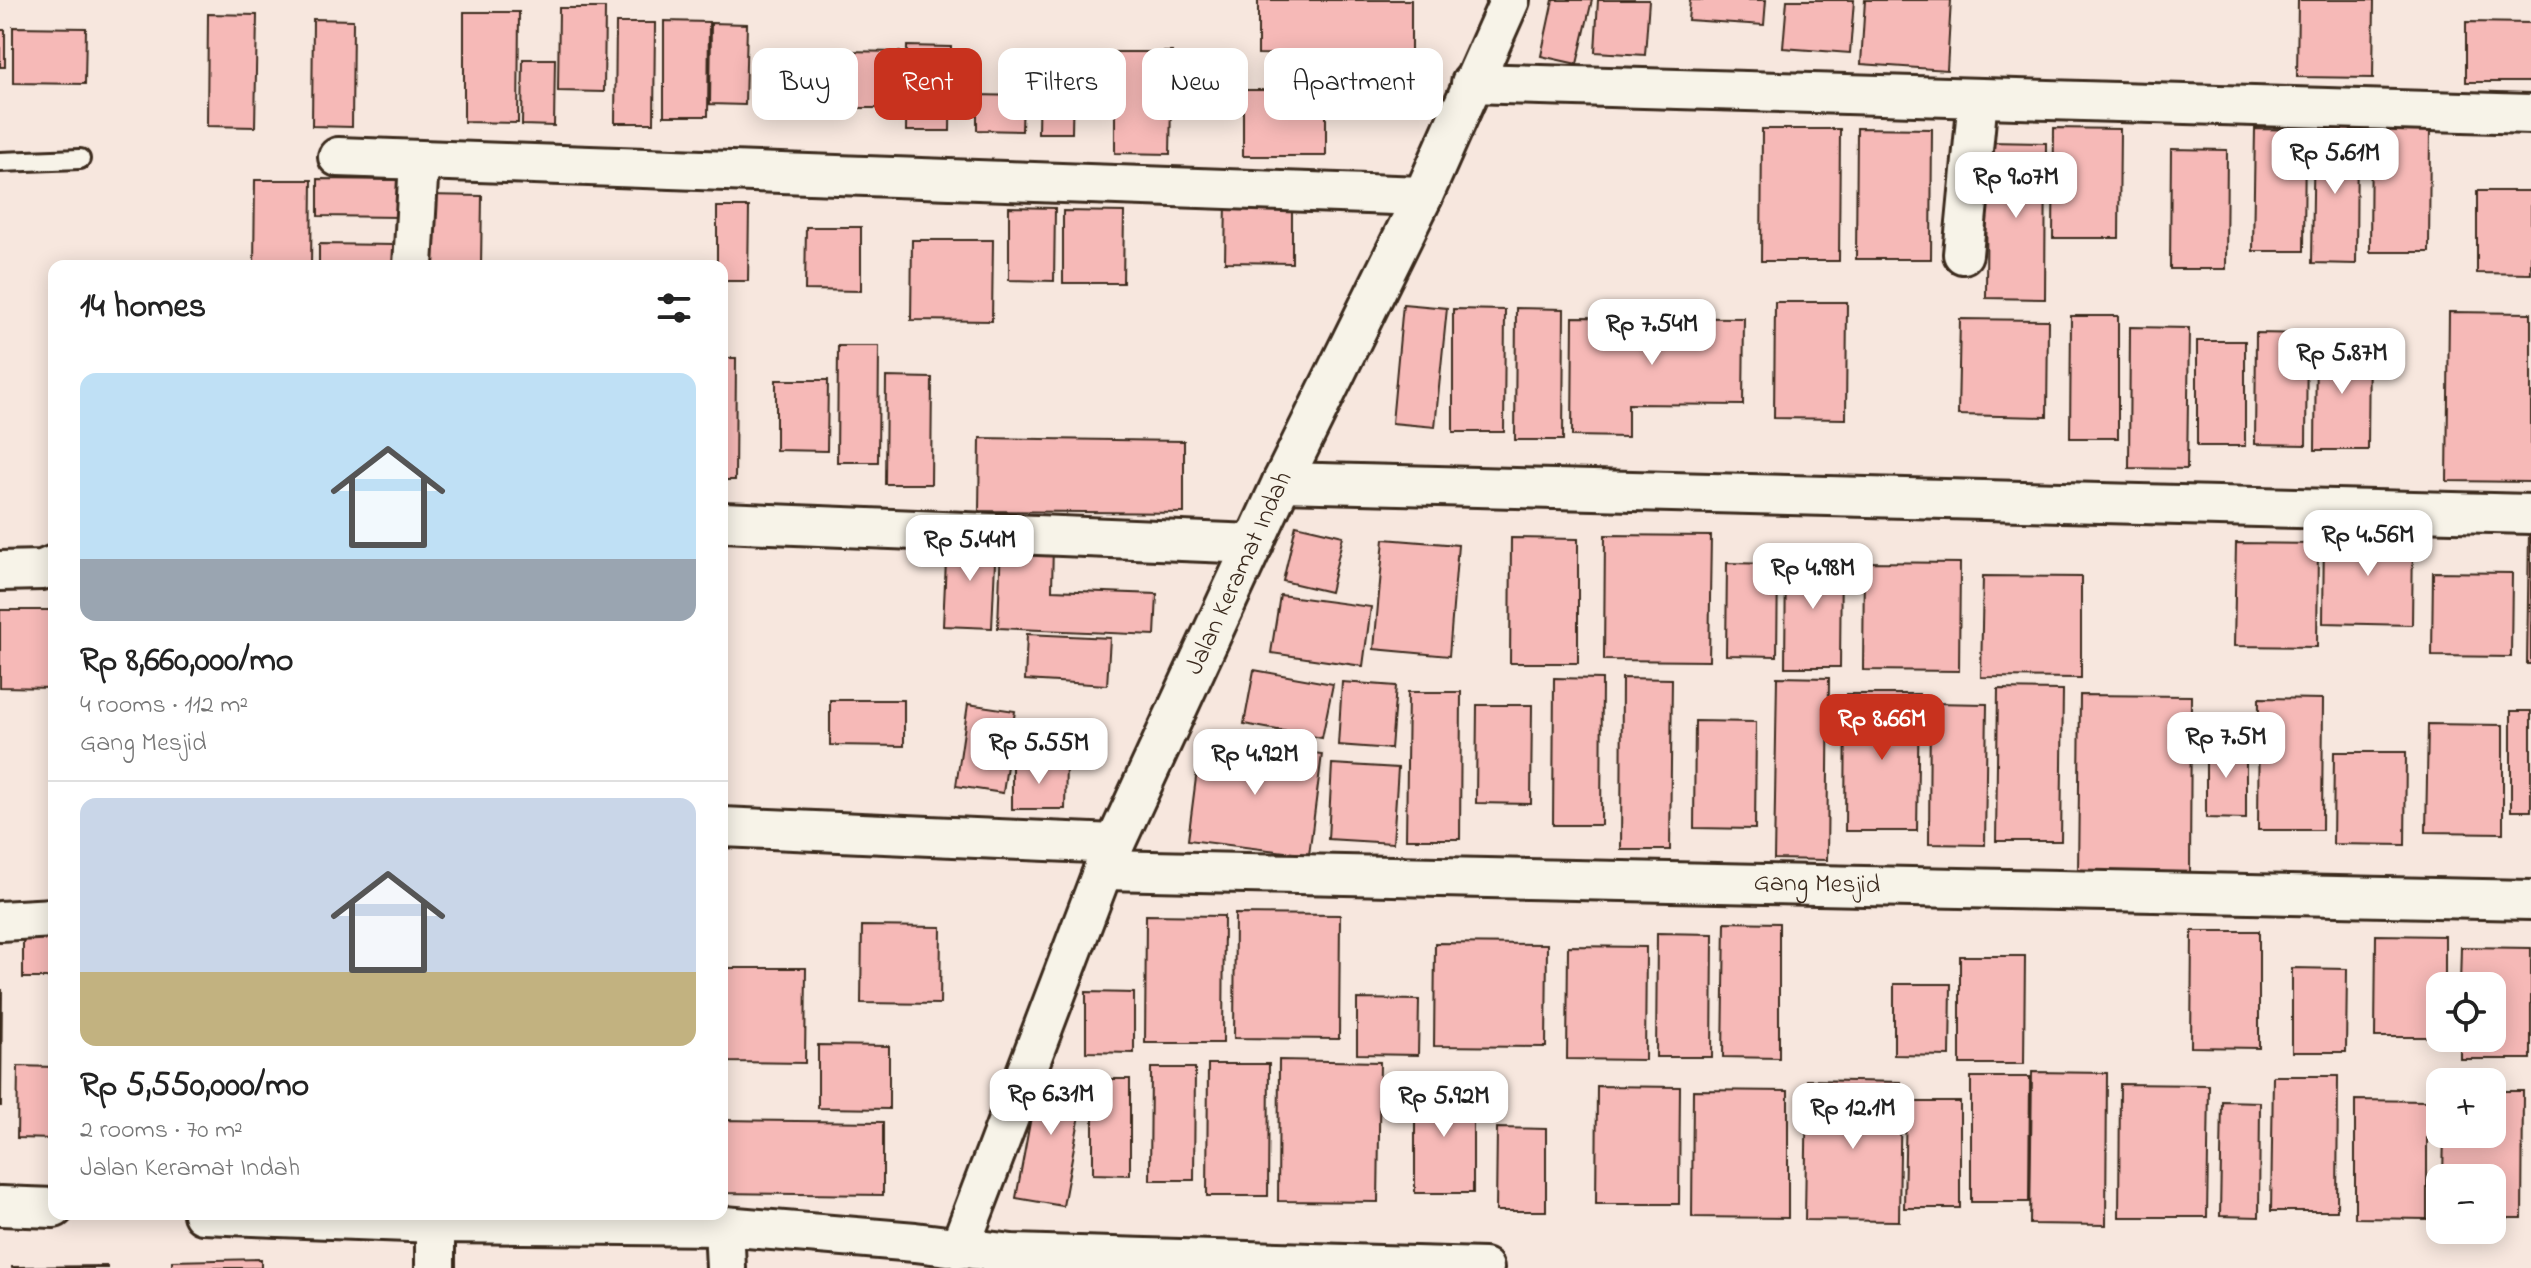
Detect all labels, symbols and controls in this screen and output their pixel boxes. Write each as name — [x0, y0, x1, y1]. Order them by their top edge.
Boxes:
chip: Buy — [752, 48, 858, 120]
chip: Rent — [874, 48, 982, 120]
chip: Filters — [998, 48, 1126, 120]
chip: New — [1142, 48, 1248, 120]
chip: Apartment — [1264, 48, 1443, 120]
pin: Rp 5.61M — [2252, 128, 2418, 196]
text: Rp 5.61M — [2290, 135, 2380, 173]
pin: Rp 9.07M — [1933, 152, 2099, 220]
text: Rp 9.07M — [1973, 159, 2059, 197]
text: 14 homes — [80, 283, 206, 333]
icon: filters — [652, 286, 696, 330]
pin: Rp 7.54M — [1569, 299, 1735, 367]
text: Rp 7.54M — [1606, 306, 1698, 344]
pin: Rp 5.87M — [2259, 328, 2425, 396]
text: Rp 5.87M — [2296, 335, 2388, 373]
icon: home — [316, 425, 460, 569]
street label: Jalan Keramat Indah — [1176, 465, 1303, 681]
pin: Rp 4.56M — [2285, 510, 2451, 578]
pin: Rp 5.44M — [887, 515, 1053, 583]
text: Rp 4.56M — [2321, 517, 2415, 555]
text: Rp 5.44M — [924, 522, 1016, 560]
pin: Rp 4.98M — [1730, 543, 1896, 611]
text: Rp 4.98M — [1771, 550, 1855, 588]
text: Rp 8,660,000/mo — [80, 637, 294, 687]
text: 4 rooms · 112 m² — [80, 687, 248, 725]
pin: Rp 8.66M — [1799, 694, 1965, 762]
text: Rp 8.66M — [1838, 701, 1926, 739]
pin: Rp 7.5M — [2152, 712, 2300, 780]
pin: Rp 5.55M — [956, 718, 1122, 786]
text: Rp 7.5M — [2185, 719, 2267, 757]
text: Gang Mesjid — [80, 725, 207, 763]
text: Rp 5.55M — [989, 725, 1089, 763]
pin: Rp 4.92M — [1172, 729, 1338, 797]
text: Rp 4.92M — [1211, 736, 1299, 774]
icon: home — [316, 850, 460, 994]
street label: Gang Mesjid — [1753, 865, 1881, 905]
map controls — [2426, 972, 2506, 1244]
button: locate — [2426, 972, 2506, 1052]
text: Rp 5,550,000/mo — [80, 1062, 309, 1112]
button: + — [2426, 1068, 2506, 1148]
pin: Rp 6.31M — [968, 1069, 1134, 1137]
pin: Rp 5.92M — [1361, 1071, 1527, 1139]
text: Rp 6.31M — [1008, 1076, 1094, 1114]
text: Rp 5.92M — [1398, 1078, 1490, 1116]
pin: Rp 12.1M — [1770, 1083, 1936, 1151]
text: Rp 12.1M — [1810, 1090, 1896, 1128]
text: 2 rooms · 70 m² — [80, 1112, 243, 1150]
text: Jalan Keramat Indah — [80, 1150, 300, 1188]
button: − — [2426, 1164, 2506, 1244]

